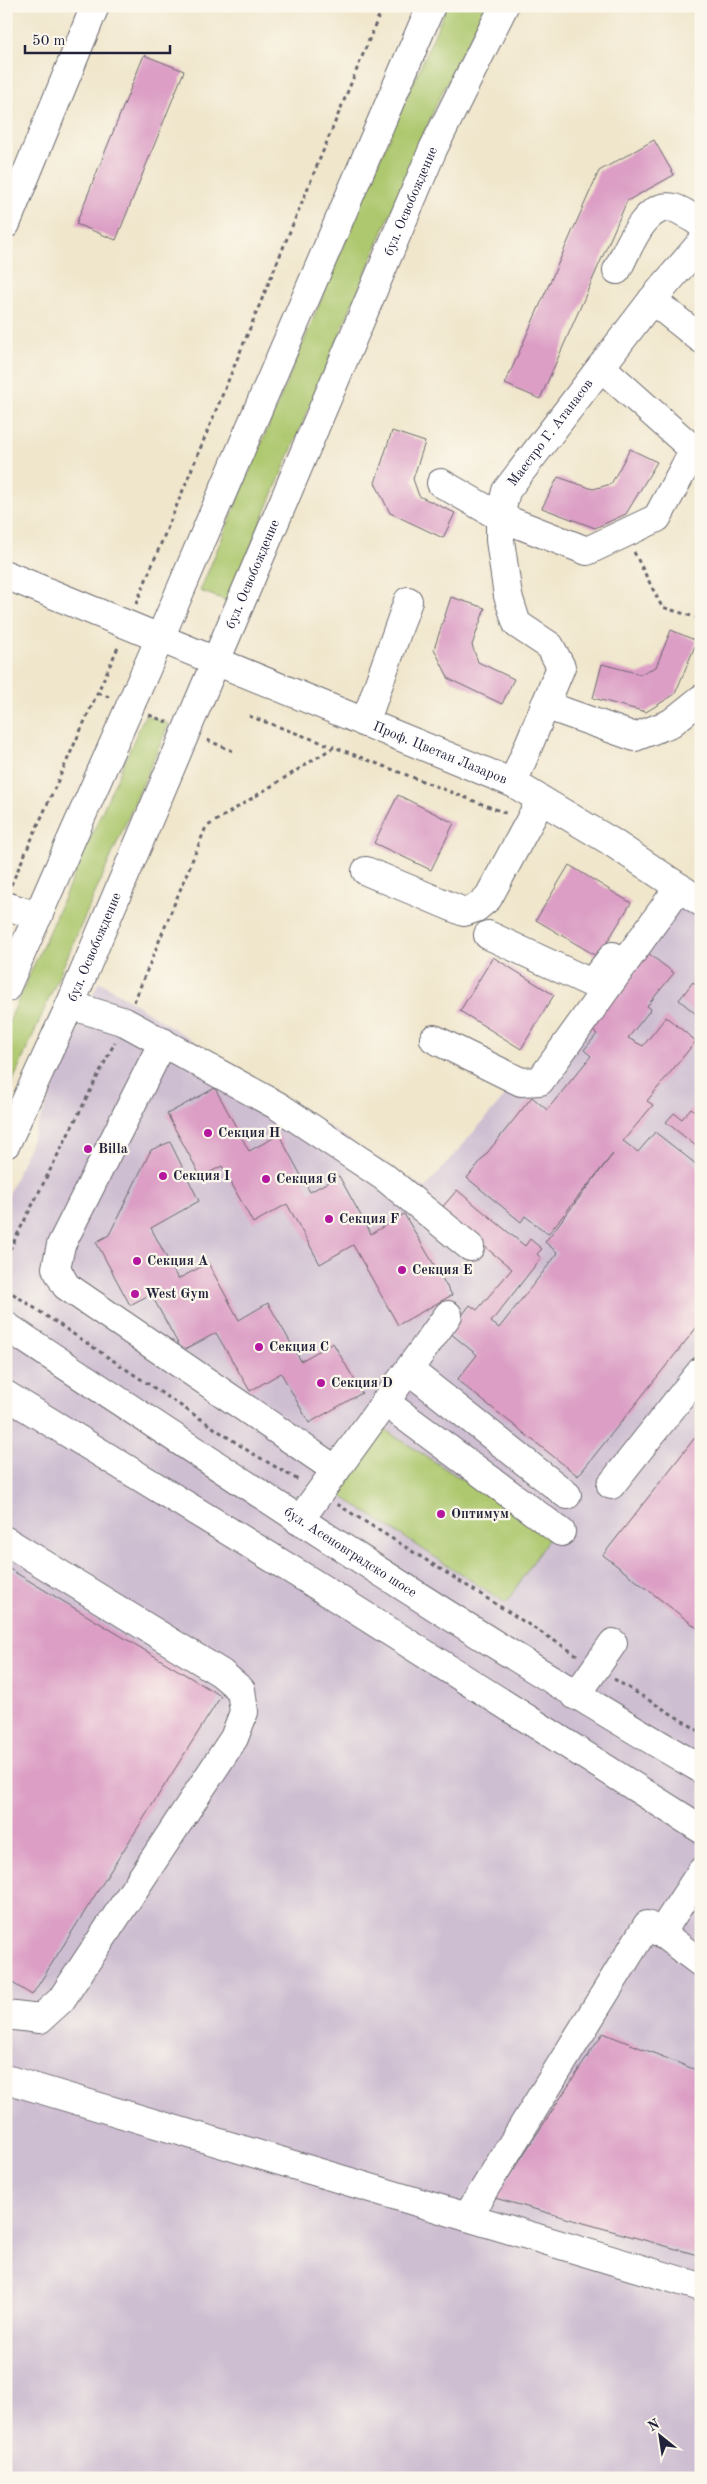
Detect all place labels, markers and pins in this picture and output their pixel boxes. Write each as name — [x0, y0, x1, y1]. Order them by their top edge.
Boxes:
place label: Секция H — [218, 1126, 280, 1140]
marker: Секция H — [202, 1127, 214, 1139]
place label: Billa — [98, 1142, 128, 1156]
marker: Billa — [82, 1143, 94, 1155]
place label: Секция I — [173, 1169, 230, 1183]
marker: Секция I — [157, 1170, 169, 1182]
place label: Секция G — [276, 1172, 337, 1186]
marker: Секция G — [260, 1173, 272, 1185]
place label: Секция F — [339, 1212, 399, 1226]
marker: Секция F — [323, 1213, 335, 1225]
place label: Секция A — [147, 1254, 209, 1268]
marker: Секция A — [131, 1255, 143, 1267]
place label: Секция E — [412, 1263, 472, 1277]
marker: Секция E — [396, 1264, 408, 1276]
place label: West Gym — [145, 1287, 209, 1301]
marker: West Gym — [129, 1288, 141, 1300]
place label: Секция C — [269, 1340, 329, 1354]
marker: Секция C — [253, 1341, 265, 1353]
place label: Секция D — [331, 1376, 393, 1390]
marker: Секция D — [315, 1377, 327, 1389]
place label: Оптимум — [451, 1507, 509, 1521]
marker: Оптимум — [435, 1508, 447, 1520]

